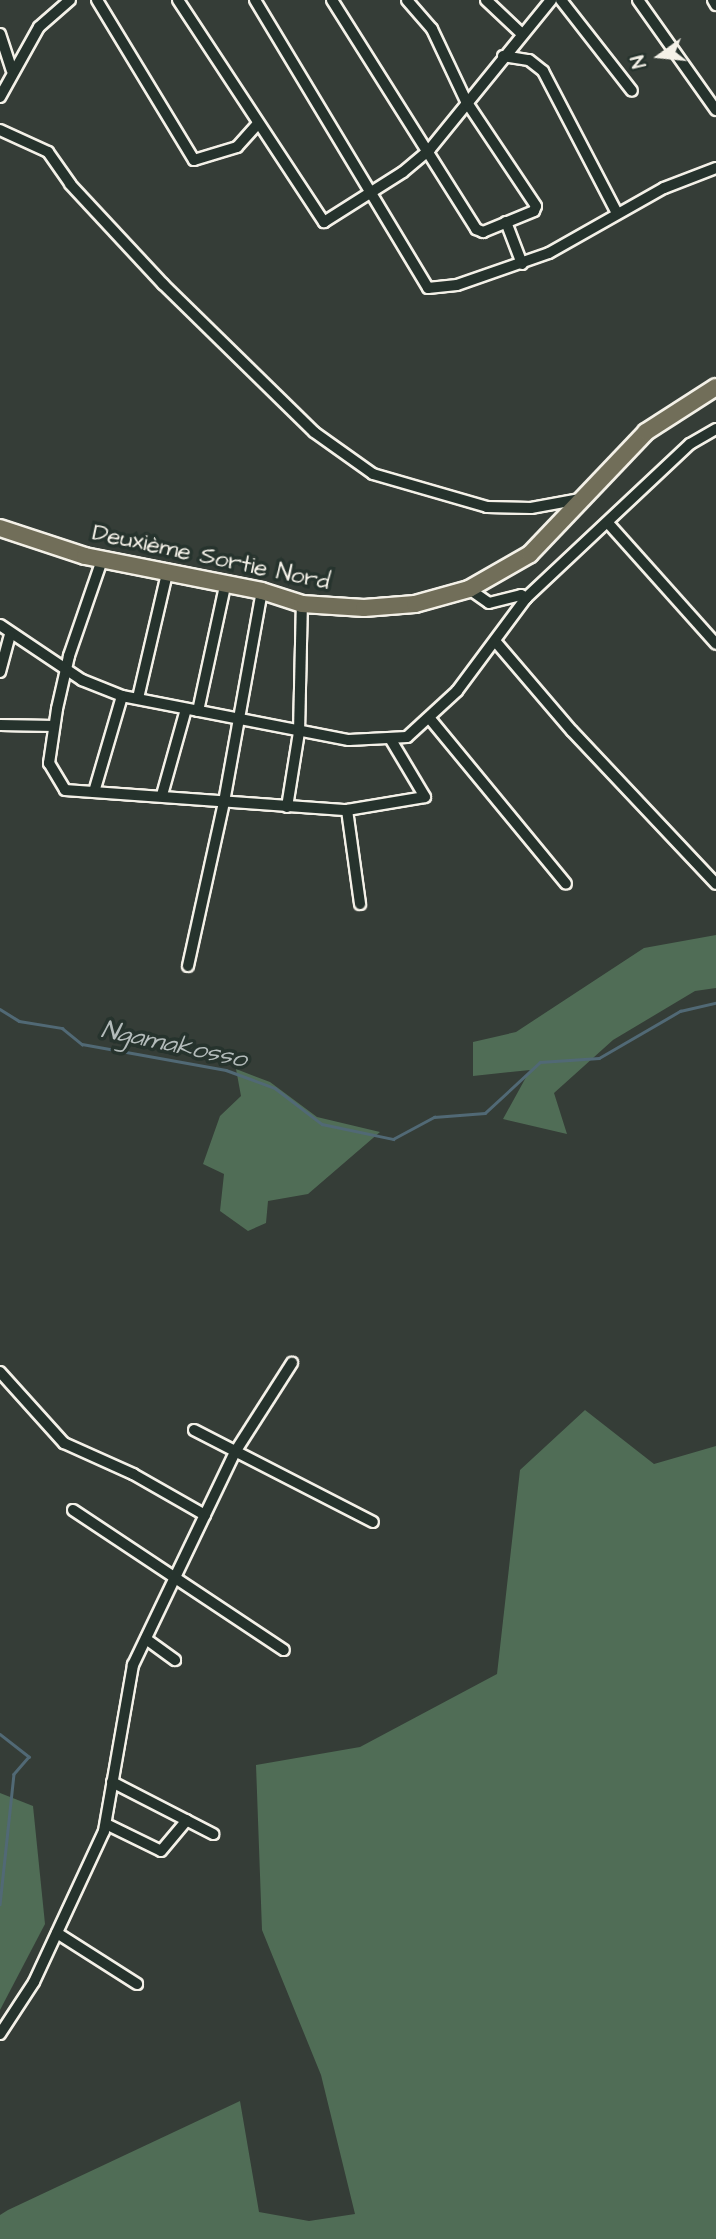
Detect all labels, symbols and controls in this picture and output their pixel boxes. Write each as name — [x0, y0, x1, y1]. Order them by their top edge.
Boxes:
north arrow — [625, 21, 695, 91]
text: N — [625, 52, 654, 71]
street label: Deuxième Sortie Nord — [90, 519, 332, 597]
water label: Ngamakosso — [99, 1014, 249, 1076]

